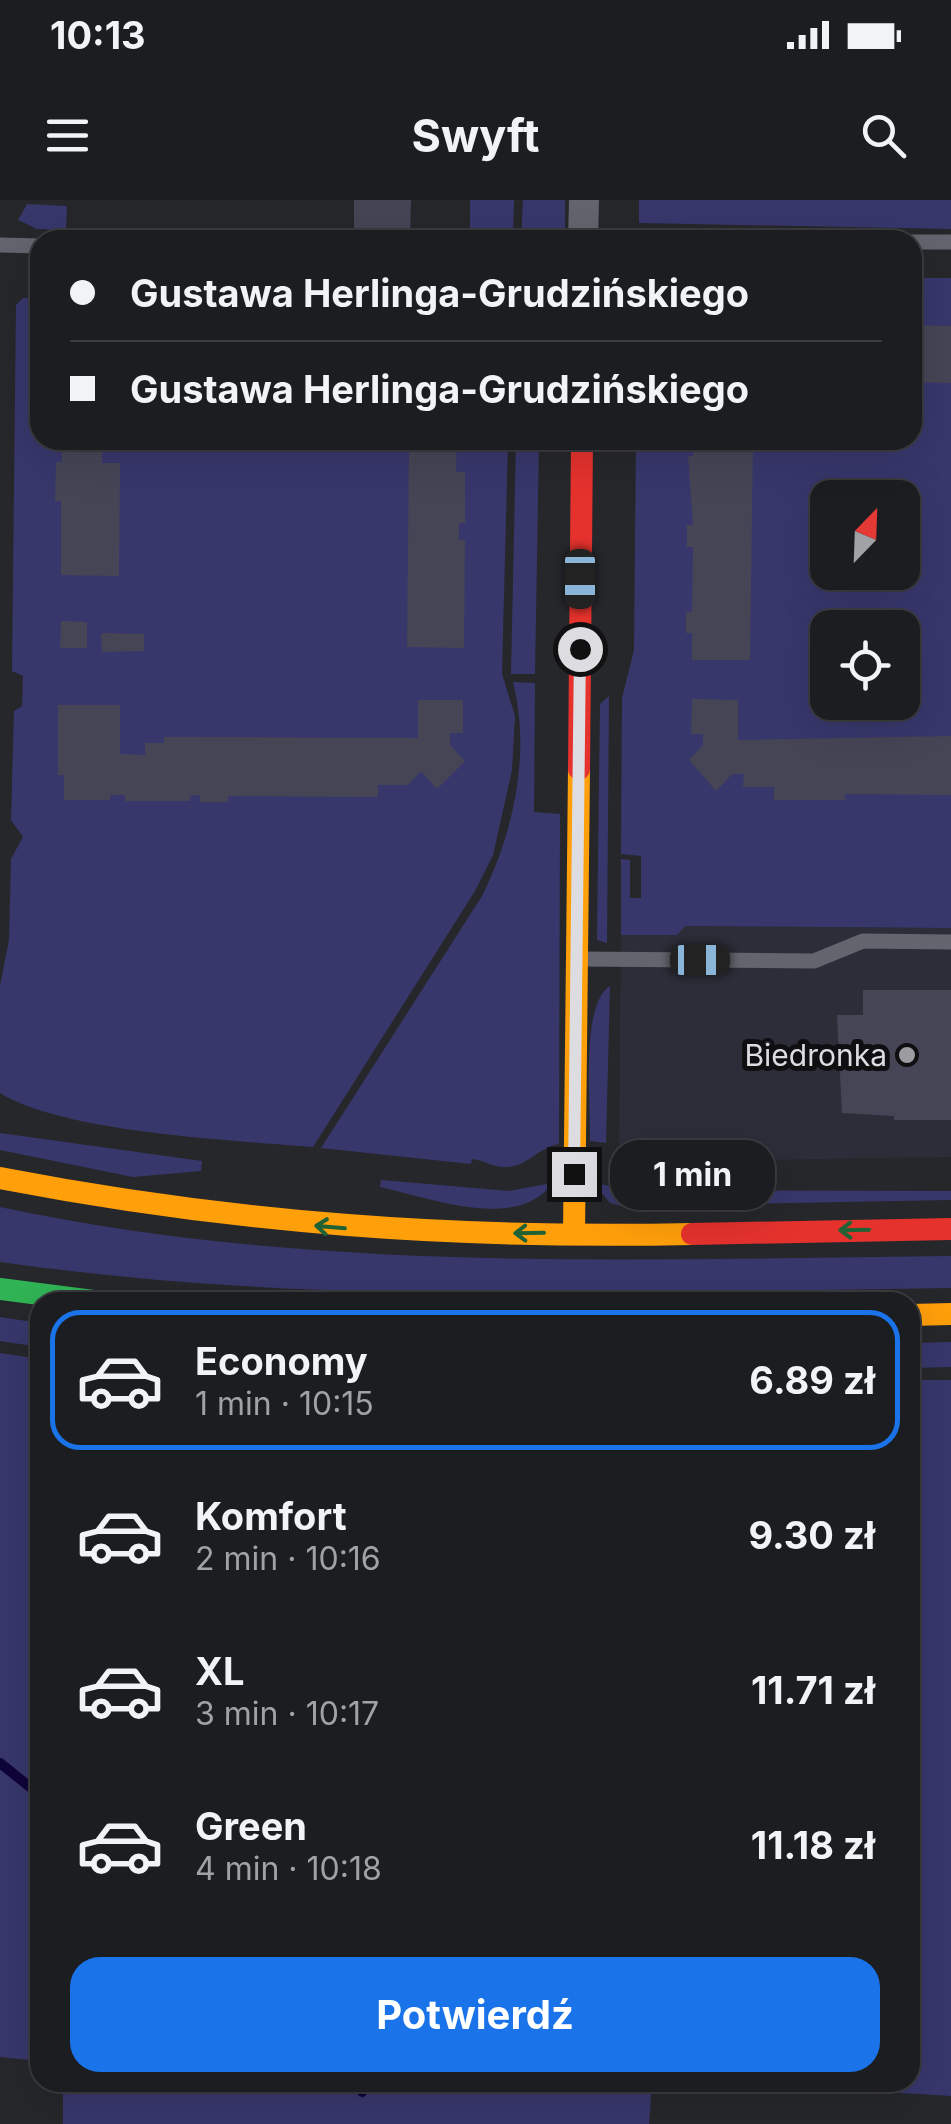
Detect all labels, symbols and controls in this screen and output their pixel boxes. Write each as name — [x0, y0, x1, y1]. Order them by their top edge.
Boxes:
text: 10:13 — [50, 12, 146, 58]
icon: menu — [40, 108, 95, 163]
text: Swyft — [411, 108, 540, 163]
icon: search — [856, 108, 911, 163]
text: Gustawa Herlinga-Grudzińskiego — [130, 270, 749, 316]
text: Gustawa Herlinga-Grudzińskiego — [130, 366, 749, 412]
north arrow — [810, 480, 920, 590]
map controls — [810, 480, 920, 720]
car — [565, 549, 595, 609]
button: locate — [810, 610, 920, 720]
route start — [558, 627, 603, 672]
car — [670, 945, 730, 975]
place label: Biedronka — [744, 1037, 887, 1073]
marker: Biedronka — [896, 1044, 918, 1066]
callout: 1 min — [609, 1139, 774, 1209]
route end — [552, 1152, 597, 1197]
text: 1 min — [653, 1155, 732, 1194]
one-way arrow — [314, 1217, 347, 1236]
one-way arrow — [838, 1220, 870, 1240]
one-way arrow — [513, 1224, 545, 1243]
icon: car — [75, 1335, 165, 1425]
text: Economy — [195, 1338, 368, 1384]
text: 6.89 zł — [749, 1357, 875, 1403]
text: 1 min · 10:15 — [195, 1384, 374, 1423]
icon: car — [75, 1490, 165, 1580]
text: Komfort — [195, 1493, 347, 1539]
text: 9.30 zł — [748, 1512, 875, 1558]
text: 2 min · 10:16 — [195, 1539, 381, 1578]
icon: car — [75, 1645, 165, 1735]
text: XL — [195, 1648, 245, 1694]
text: 11.71 zł — [751, 1667, 875, 1713]
text: 3 min · 10:17 — [195, 1694, 379, 1733]
icon: car — [75, 1800, 165, 1890]
text: Green — [195, 1803, 307, 1849]
text: 11.18 zł — [751, 1822, 875, 1868]
text: 4 min · 10:18 — [195, 1849, 382, 1888]
button: Potwierdź — [70, 1957, 880, 2072]

